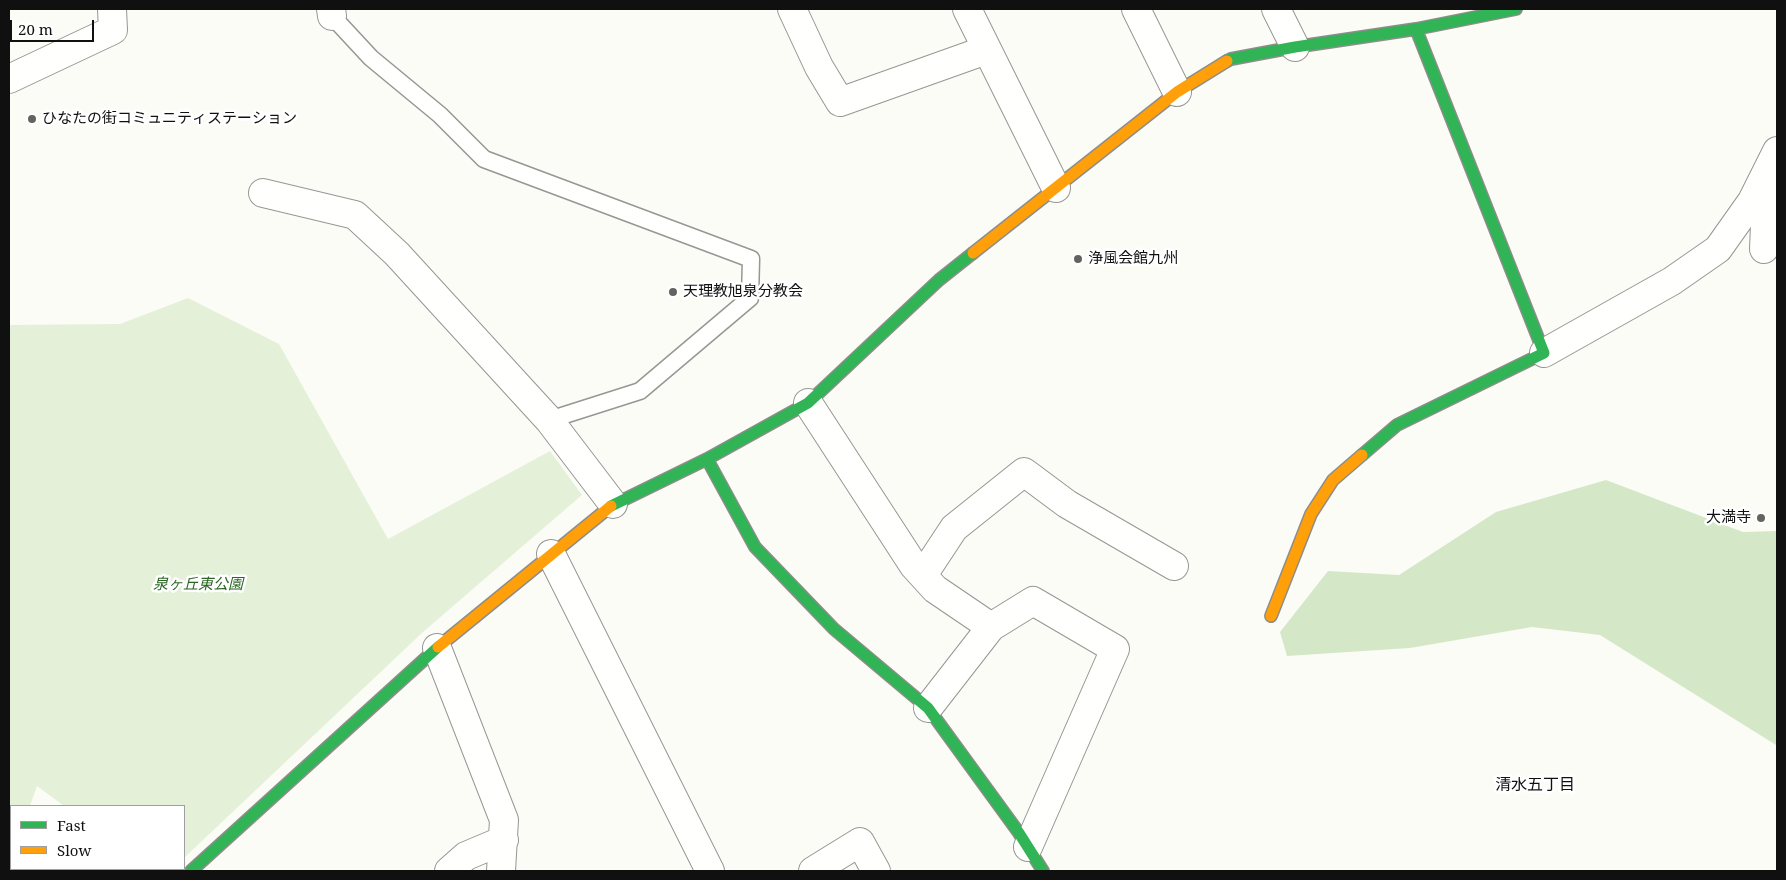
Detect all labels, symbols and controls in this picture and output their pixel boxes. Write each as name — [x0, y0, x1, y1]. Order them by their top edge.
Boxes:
scale bar — [12, 10, 96, 42]
text: 20 m — [18, 19, 53, 39]
place label: ひなたの街コミュニティステーション — [42, 110, 297, 128]
marker: ひなたの街コミュニティステーション — [26, 113, 38, 125]
place label: 浄風会館九州 — [1088, 250, 1178, 268]
marker: 浄風会館九州 — [1072, 253, 1084, 265]
place label: 天理教旭泉分教会 — [683, 283, 803, 301]
marker: 天理教旭泉分教会 — [667, 286, 679, 298]
place label: 大満寺 — [1706, 509, 1751, 527]
marker: 大満寺 — [1755, 512, 1767, 524]
park label: 泉ヶ丘東公園 — [153, 576, 243, 594]
district label: 清水五丁目 — [1495, 775, 1575, 795]
legend — [10, 805, 185, 870]
text: Fast — [57, 815, 86, 835]
text: Slow — [57, 840, 91, 860]

